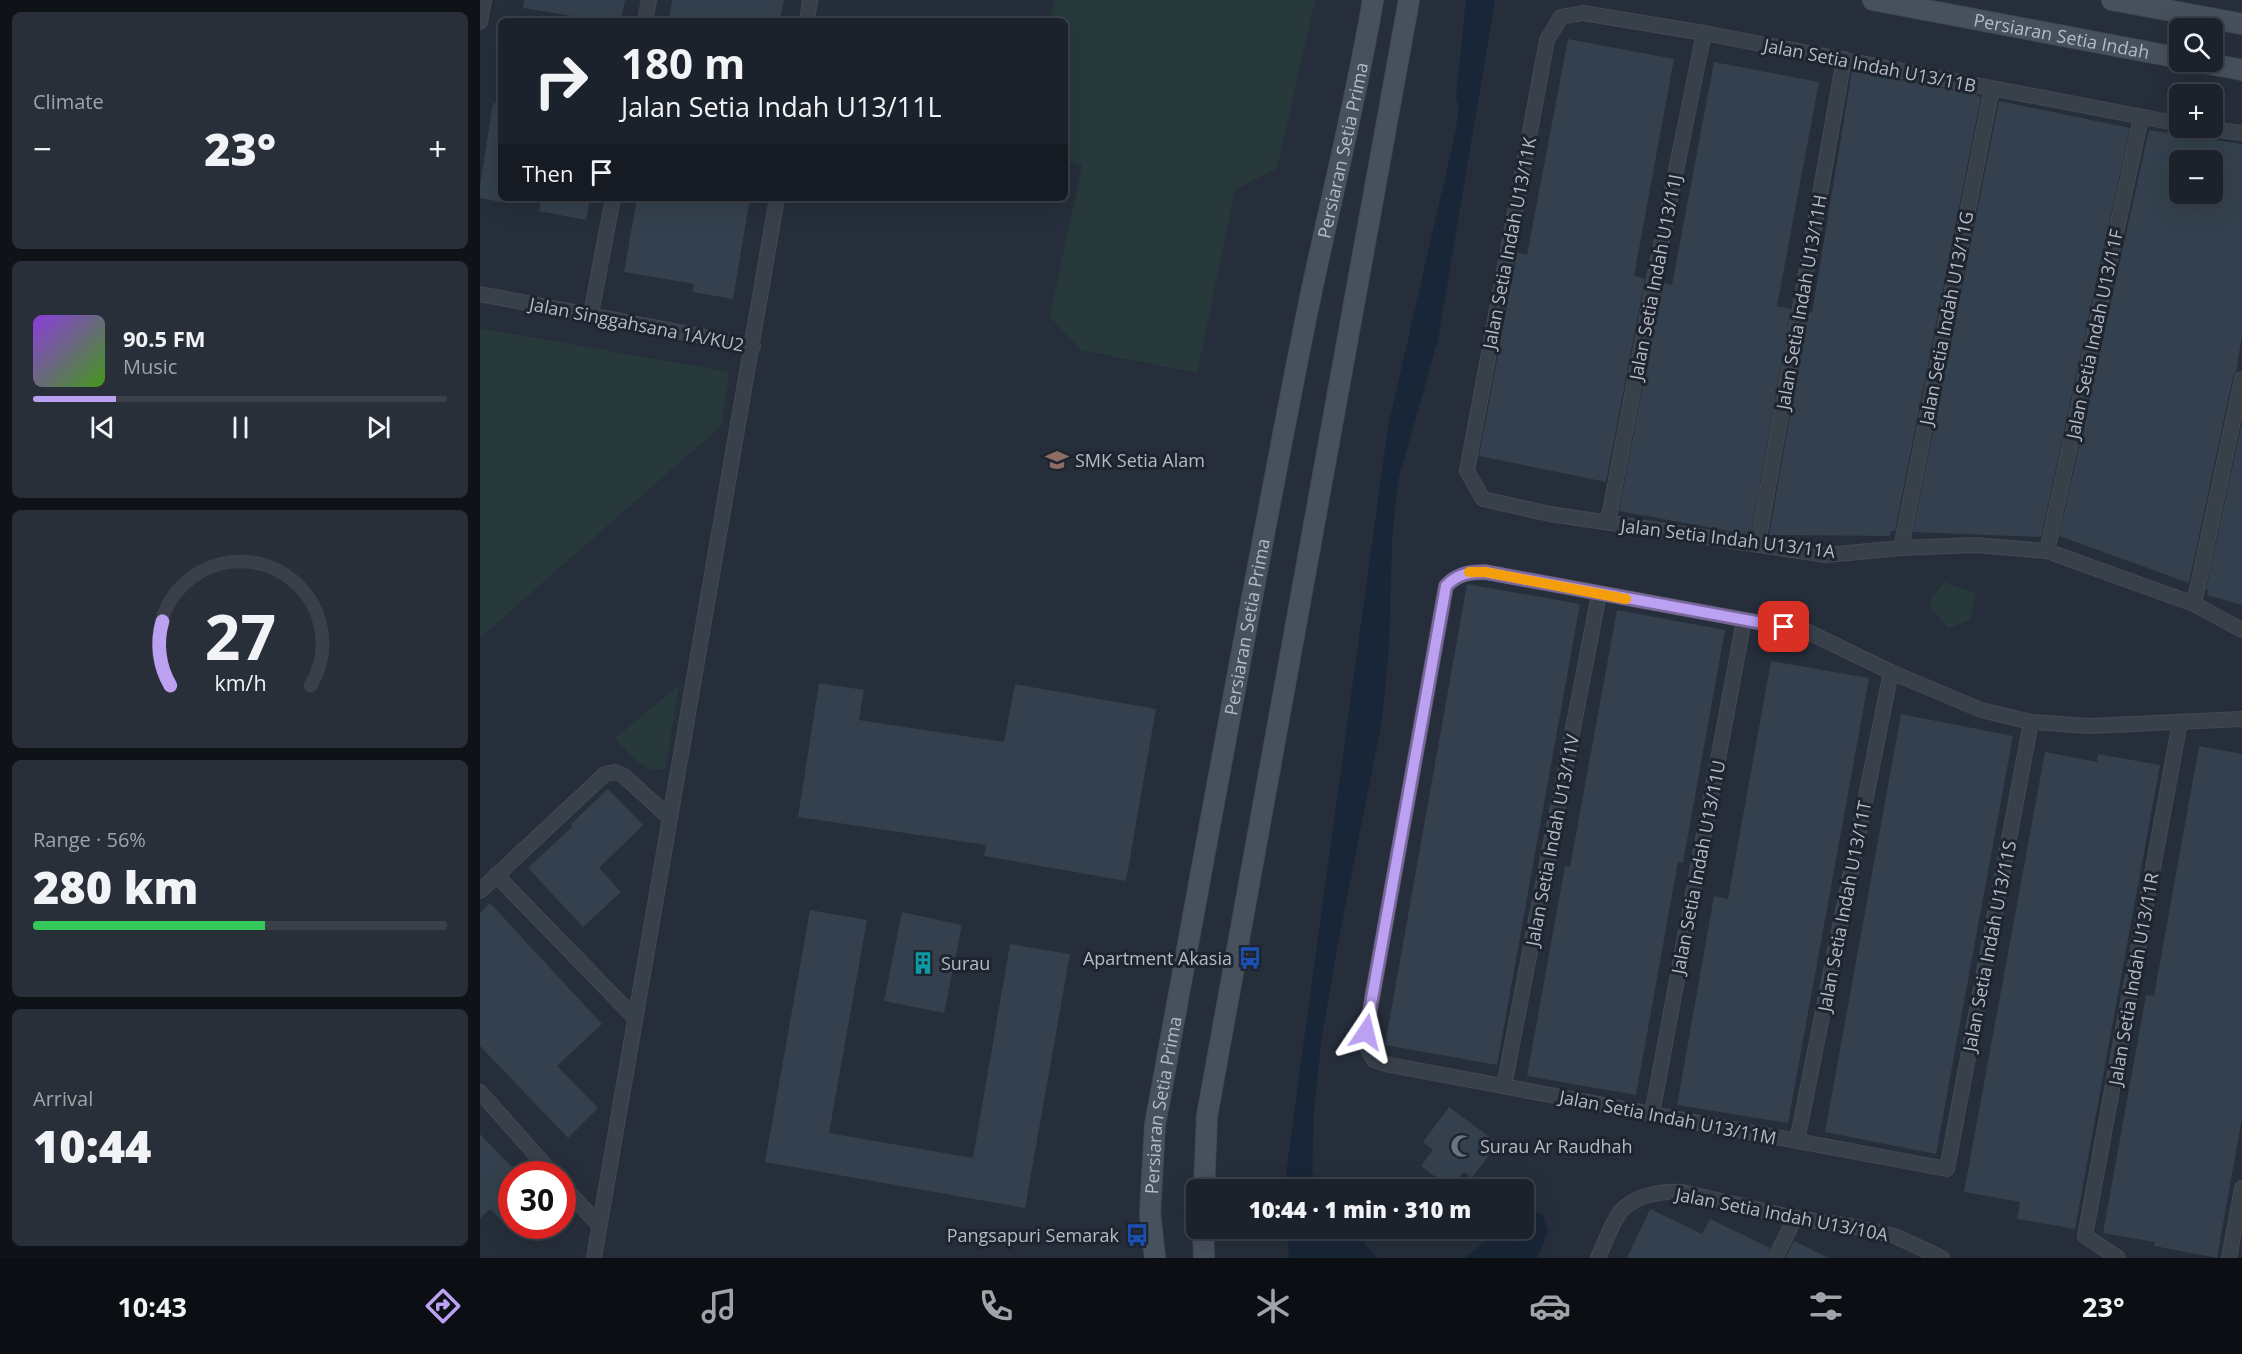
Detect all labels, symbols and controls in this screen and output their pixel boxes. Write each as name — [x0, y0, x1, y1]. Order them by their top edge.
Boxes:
street label: Persiaran Setia Indah — [1972, 7, 2152, 64]
map controls — [2169, 18, 2223, 204]
button: search — [2169, 18, 2223, 72]
street label: Jalan Setia Indah U13/11B — [1760, 32, 1978, 97]
text: 180 m — [621, 34, 745, 91]
icon: right — [522, 42, 600, 120]
street label: Persiaran Setia Prima — [1311, 60, 1373, 241]
button: + — [2169, 84, 2223, 138]
text: Climate — [33, 88, 104, 115]
text: Jalan Setia Indah U13/11L — [621, 88, 942, 125]
text: 23° — [204, 118, 276, 179]
text: − — [33, 126, 52, 171]
text: + — [428, 126, 447, 171]
street label: Jalan Setia Indah U13/11K — [1476, 134, 1542, 353]
button: − — [2169, 150, 2223, 204]
icon: arrive — [585, 156, 618, 189]
text: Then — [522, 158, 573, 188]
street label: Jalan Setia Indah U13/11J — [1623, 172, 1687, 384]
street label: Jalan Setia Indah U13/11H — [1770, 193, 1832, 413]
street label: Jalan Setia Indah U13/11G — [1913, 209, 1979, 429]
street label: Jalan Setia Indah U13/11F — [2060, 227, 2128, 443]
street label: Jalan Singgahsana 1A/KU2 — [526, 291, 746, 357]
text: 90.5 FM — [123, 323, 206, 353]
text: Music — [123, 353, 177, 380]
icon: previous — [86, 411, 119, 444]
icon: pause — [224, 411, 257, 444]
icon: next — [362, 411, 395, 444]
school or university icon: SMK Setia Alam — [1044, 447, 1070, 473]
place label: SMK Setia Alam — [1075, 448, 1205, 472]
street label: Jalan Setia Indah U13/11A — [1617, 513, 1837, 563]
street label: Persiaran Setia Prima — [1218, 536, 1275, 717]
text: 27 — [204, 593, 276, 678]
pin — [1758, 601, 1809, 652]
icon: arrive — [1767, 610, 1800, 643]
text: km/h — [214, 668, 266, 697]
street label: Jalan Setia Indah U13/11V — [1519, 732, 1584, 950]
street label: Jalan Setia Indah U13/11U — [1665, 758, 1731, 978]
street label: Jalan Setia Indah U13/11T — [1811, 798, 1876, 1015]
text: Range · 56% — [33, 826, 146, 853]
street label: Jalan Setia Indah U13/11S — [1956, 838, 2021, 1055]
text: 280 km — [33, 856, 198, 917]
street label: Jalan Setia Indah U13/11R — [2102, 871, 2164, 1089]
bus stop icon: Apartment Akasia — [1237, 945, 1263, 971]
place label: Apartment Akasia — [1083, 946, 1232, 970]
building icon: Surau — [910, 950, 936, 976]
place label: Surau — [941, 951, 990, 975]
position arrow — [1334, 1000, 1398, 1064]
street label: Persiaran Setia Prima — [1139, 1014, 1187, 1195]
street label: Jalan Setia Indah U13/11M — [1555, 1084, 1779, 1150]
text: Arrival — [33, 1085, 93, 1112]
text: 10:44 — [33, 1115, 151, 1176]
mosque icon: Surau Ar Raudhah — [1449, 1133, 1475, 1159]
place label: Surau Ar Raudhah — [1480, 1134, 1633, 1158]
speed limit sign: 30 — [498, 1161, 576, 1239]
street label: Jalan Setia Indah U13/10A — [1672, 1181, 1891, 1246]
text: 10:44 · 1 min · 310 m — [1249, 1194, 1471, 1224]
bus stop icon: Pangsapuri Semarak — [1124, 1222, 1150, 1248]
place label: Pangsapuri Semarak — [947, 1223, 1120, 1247]
icon: directions — [422, 1285, 464, 1327]
icon: music — [698, 1285, 740, 1327]
icon: phone — [975, 1285, 1017, 1327]
icon: climate — [1252, 1285, 1294, 1327]
icon: car — [1529, 1285, 1571, 1327]
icon: filters — [1805, 1285, 1847, 1327]
text: 10:43 — [117, 1288, 187, 1325]
text: 23° — [2082, 1288, 2125, 1325]

